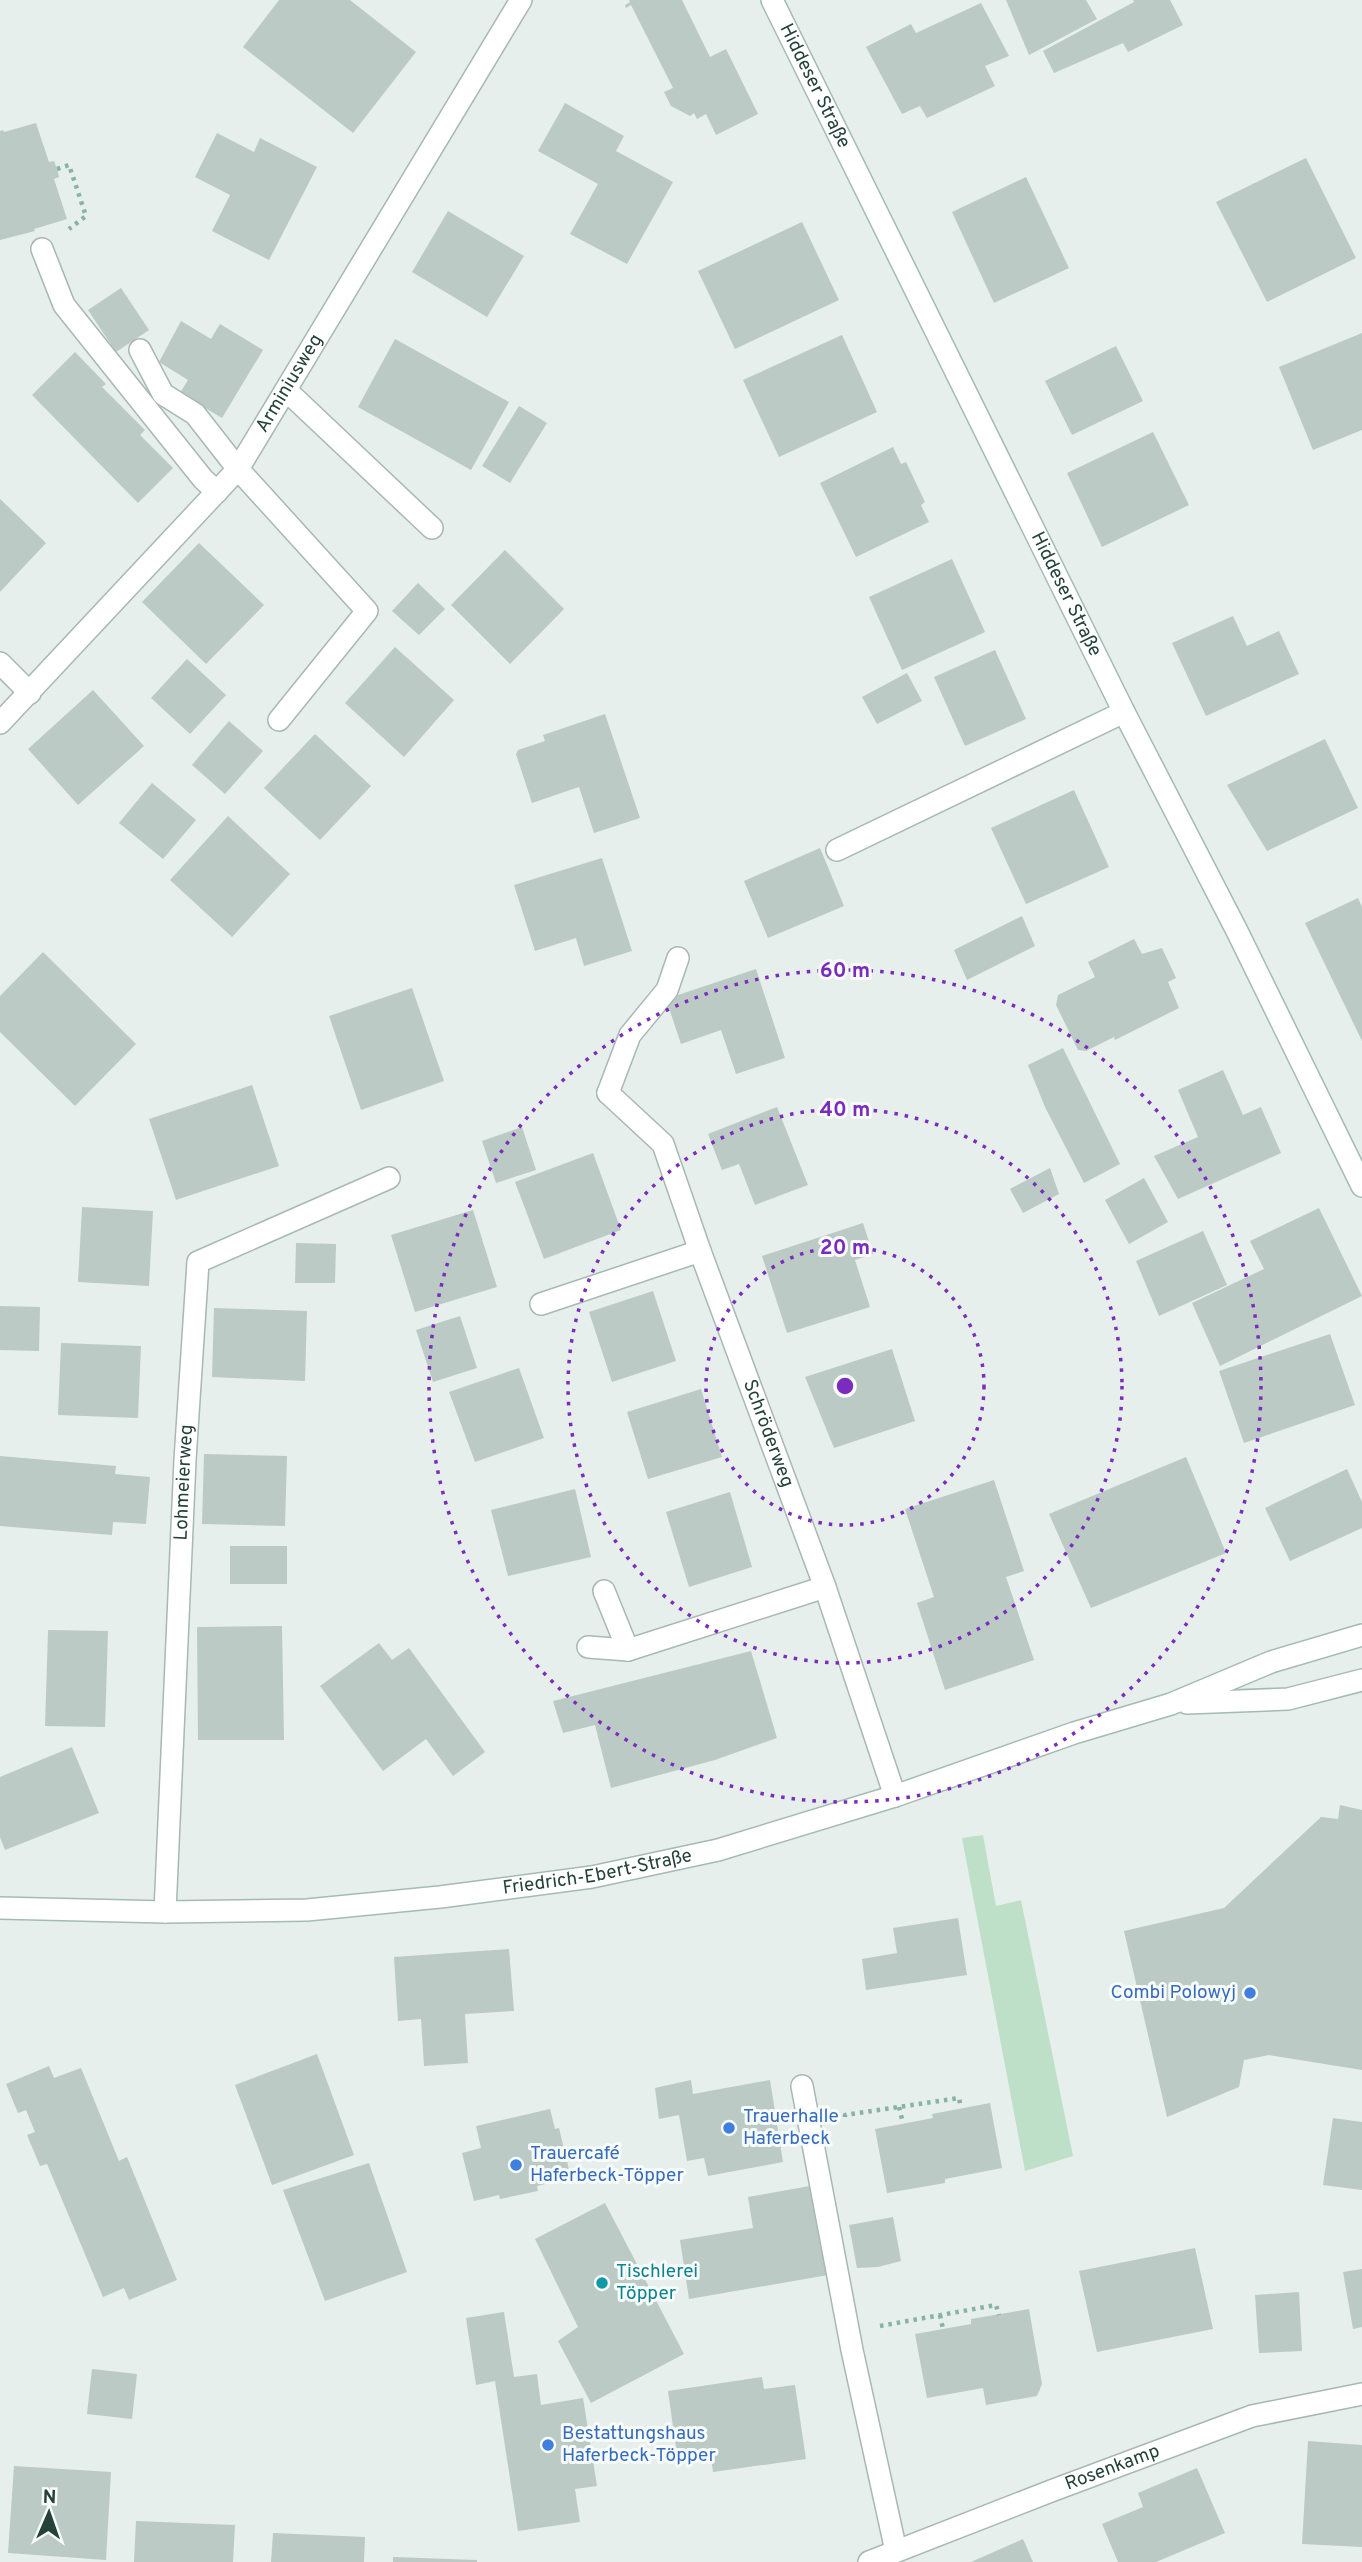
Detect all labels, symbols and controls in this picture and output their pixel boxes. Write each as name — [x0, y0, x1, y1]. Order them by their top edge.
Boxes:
street label: Hiddeser Straße — [774, 20, 855, 152]
street label: Arminiusweg — [251, 330, 329, 437]
street label: Hiddeser Straße — [1025, 528, 1107, 661]
text: 60 m — [820, 958, 870, 985]
text: 40 m — [820, 1097, 870, 1124]
text: 20 m — [820, 1235, 870, 1262]
centre of rings — [833, 1374, 857, 1398]
street label: Schröderweg — [737, 1376, 799, 1491]
street label: Lohmeierweg — [169, 1424, 199, 1541]
street label: Friedrich-Ebert-Straße — [501, 1844, 694, 1901]
place label: Combi Polowyj — [1111, 1981, 1236, 2005]
marker: Combi Polowyj — [1242, 1985, 1258, 2001]
place label: Trauerhalle Haferbeck — [743, 2105, 839, 2151]
marker: Trauerhalle Haferbeck — [721, 2120, 737, 2136]
place label: Trauercafé Haferbeck-Töpper — [530, 2142, 684, 2188]
marker: Trauercafé Haferbeck-Töpper — [508, 2157, 524, 2173]
place label: Tischlerei Töpper — [616, 2260, 698, 2306]
marker: Tischlerei Töpper — [594, 2275, 610, 2291]
place label: Bestattungshaus Haferbeck-Töpper — [562, 2422, 716, 2468]
marker: Bestattungshaus Haferbeck-Töpper — [540, 2437, 556, 2453]
street label: Rosenkamp — [1062, 2439, 1163, 2497]
north arrow — [14, 2478, 84, 2548]
text: N — [42, 2486, 57, 2510]

